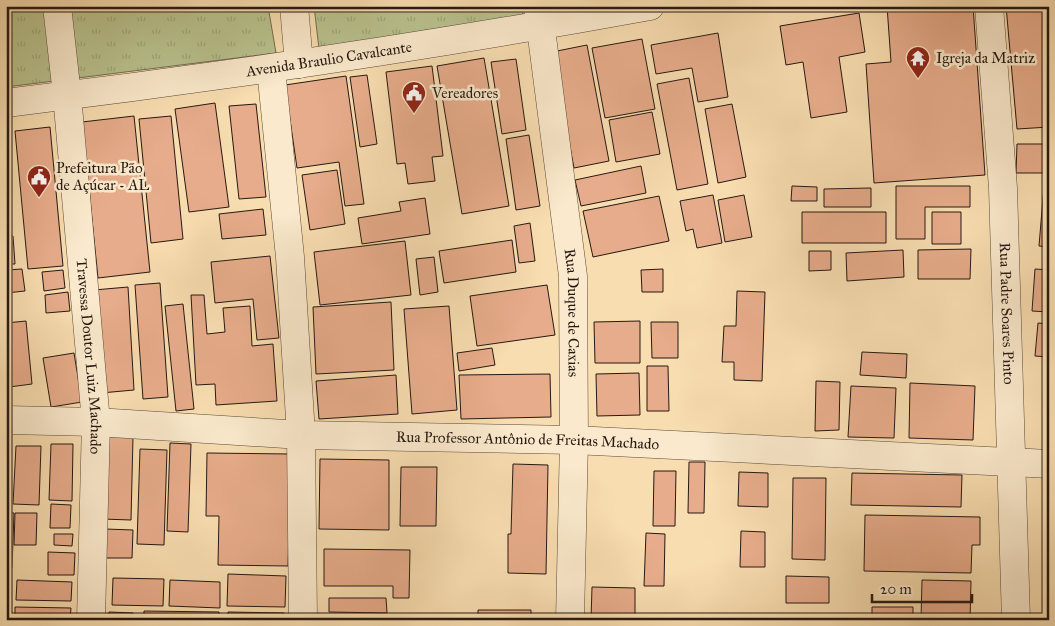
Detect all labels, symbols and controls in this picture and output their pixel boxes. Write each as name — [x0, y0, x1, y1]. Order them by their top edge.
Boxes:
street label: Avenida Braulio Cavalcante — [244, 38, 413, 80]
temple icon: Igreja da Matriz — [905, 45, 931, 79]
place label: Igreja da Matriz — [936, 49, 1035, 67]
public building icon: Vereadores — [401, 80, 427, 114]
place label: Vereadores — [431, 84, 498, 102]
place label: Prefeitura Pão de Açúcar - AL — [56, 159, 149, 194]
public building icon: Prefeitura Pão de Açúcar - AL — [26, 164, 52, 198]
street label: Rua Padre Soares Pinto — [996, 242, 1018, 385]
street label: Rua Duque de Caxias — [561, 247, 583, 377]
street label: Travessa Doutor Luiz Machado — [73, 258, 105, 455]
street label: Rua Professor Antônio de Freitas Machado — [396, 428, 660, 453]
scale bar — [872, 571, 972, 603]
text: 20 m — [880, 580, 912, 598]

